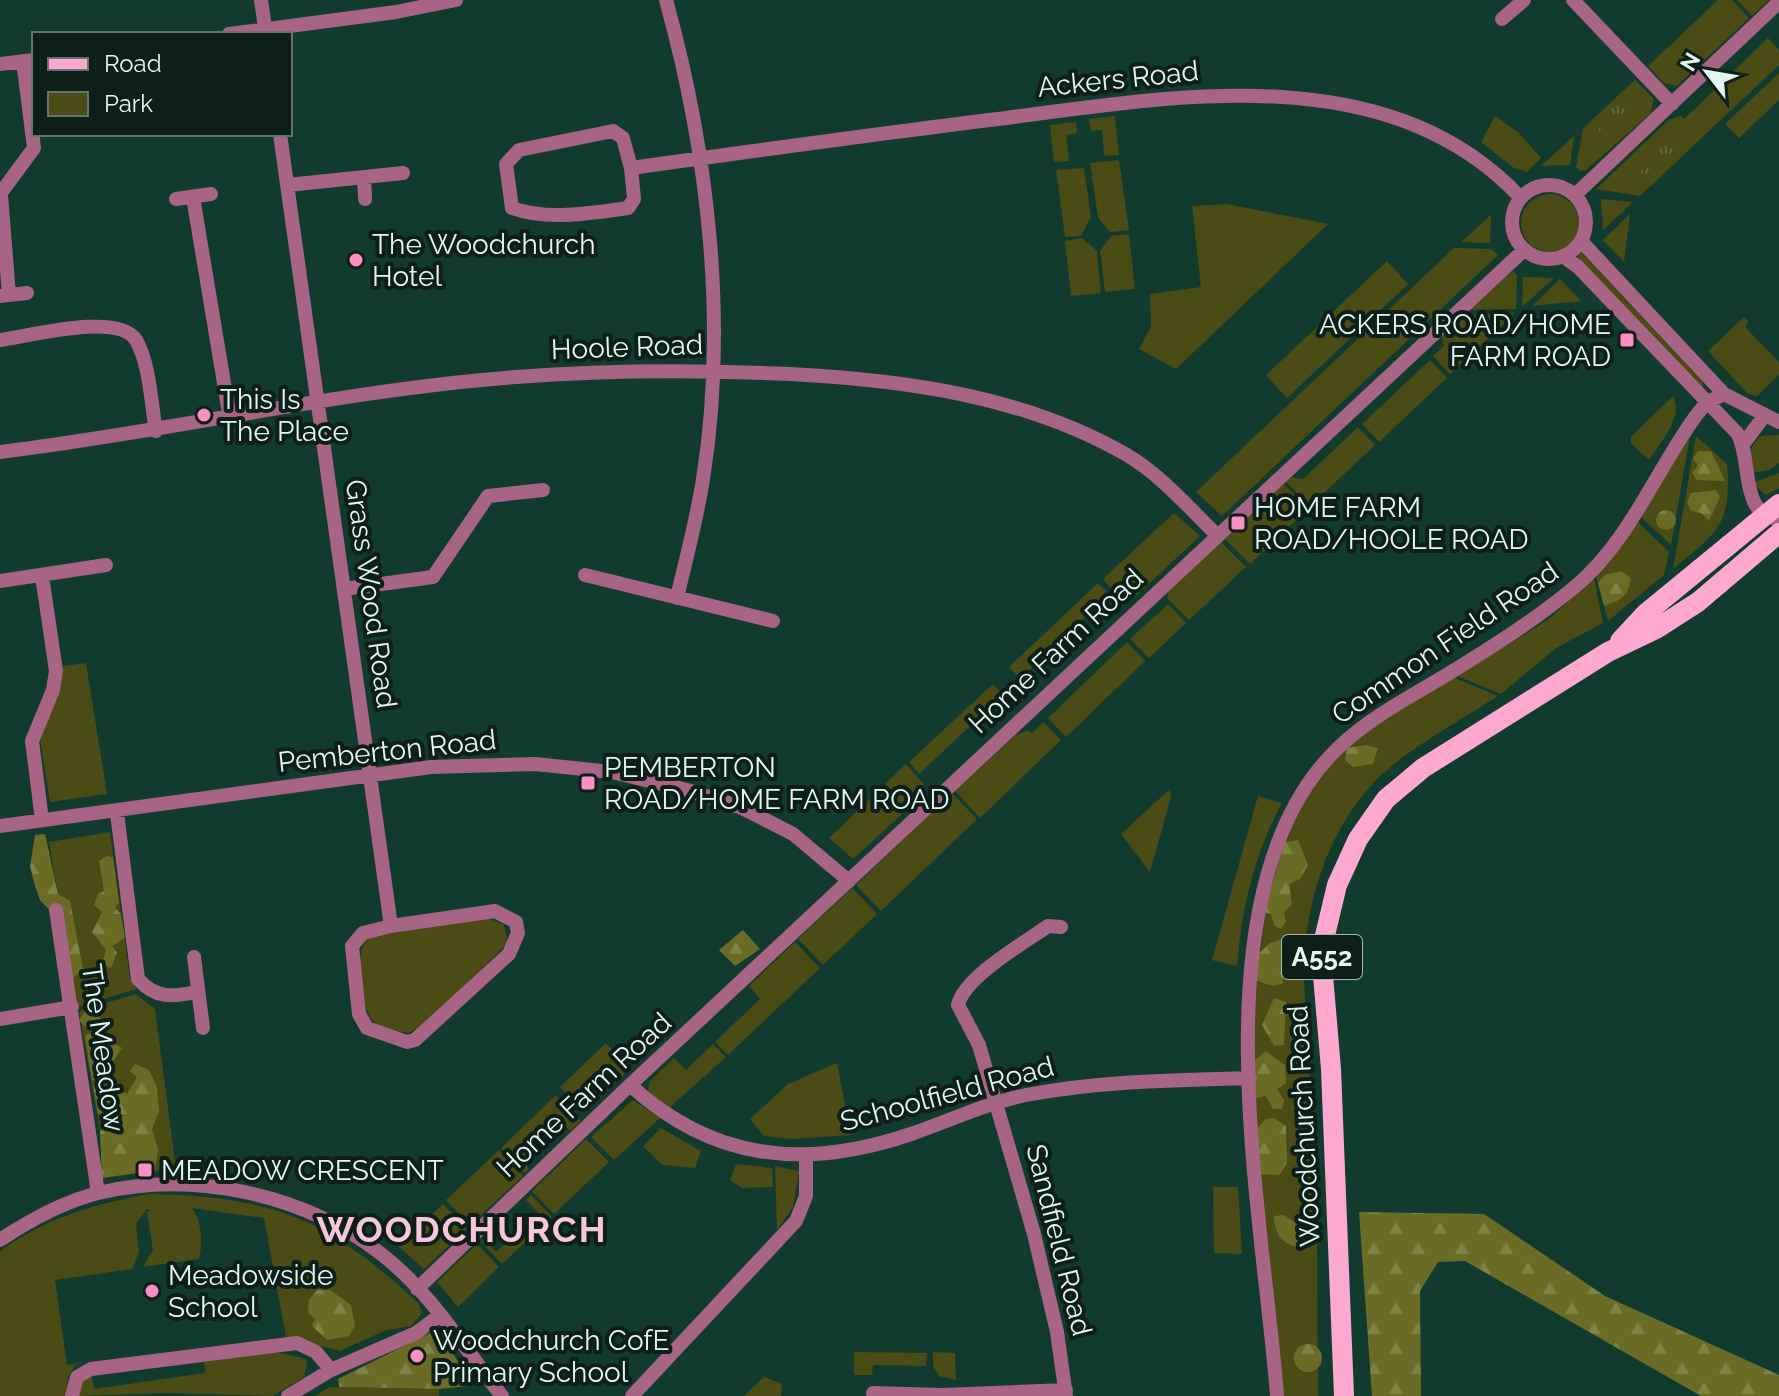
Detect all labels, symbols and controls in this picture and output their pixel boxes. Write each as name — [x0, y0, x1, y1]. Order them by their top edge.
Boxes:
legend — [32, 32, 292, 136]
north arrow — [1667, 32, 1747, 112]
text: N — [1674, 48, 1705, 76]
text: Road — [104, 49, 162, 78]
street label: Ackers Road — [1036, 54, 1200, 104]
text: Park — [104, 89, 153, 118]
place label: The Woodchurch Hotel — [372, 228, 596, 293]
marker: The Woodchurch Hotel — [347, 251, 365, 269]
place label: ACKERS ROAD/HOME FARM ROAD — [1319, 308, 1611, 373]
street label: Hoole Road — [550, 328, 704, 366]
marker: ACKERS ROAD/HOME FARM ROAD — [1618, 331, 1636, 349]
place label: This Is The Place — [220, 383, 349, 448]
marker: This Is The Place — [195, 406, 213, 424]
street label: Grass Wood Road — [339, 477, 403, 711]
place label: HOME FARM ROAD/HOOLE ROAD — [1254, 491, 1529, 556]
marker: HOME FARM ROAD/HOOLE ROAD — [1229, 514, 1247, 532]
street label: Common Field Road — [1326, 555, 1564, 731]
street label: Home Farm Road — [962, 562, 1150, 740]
street label: Pemberton Road — [276, 723, 498, 779]
place label: PEMBERTON ROAD/HOME FARM ROAD — [604, 751, 949, 816]
marker: PEMBERTON ROAD/HOME FARM ROAD — [579, 774, 597, 792]
road number: A552 — [1282, 935, 1362, 979]
street label: The Meadow — [75, 962, 131, 1134]
street label: Woodchurch Road — [1281, 1004, 1327, 1248]
street label: Home Farm Road — [490, 1006, 678, 1184]
street label: Schoolfield Road — [837, 1050, 1057, 1138]
street label: Sandfield Road — [1019, 1141, 1099, 1339]
place label: MEADOW CRESCENT — [161, 1154, 444, 1187]
marker: MEADOW CRESCENT — [136, 1161, 154, 1179]
district label: WOODCHURCH — [317, 1208, 607, 1250]
place label: Meadowside School — [168, 1259, 333, 1324]
marker: Meadowside School — [143, 1282, 161, 1300]
place label: Woodchurch CofE Primary School — [433, 1324, 670, 1389]
marker: Woodchurch CofE Primary School — [408, 1347, 426, 1365]

